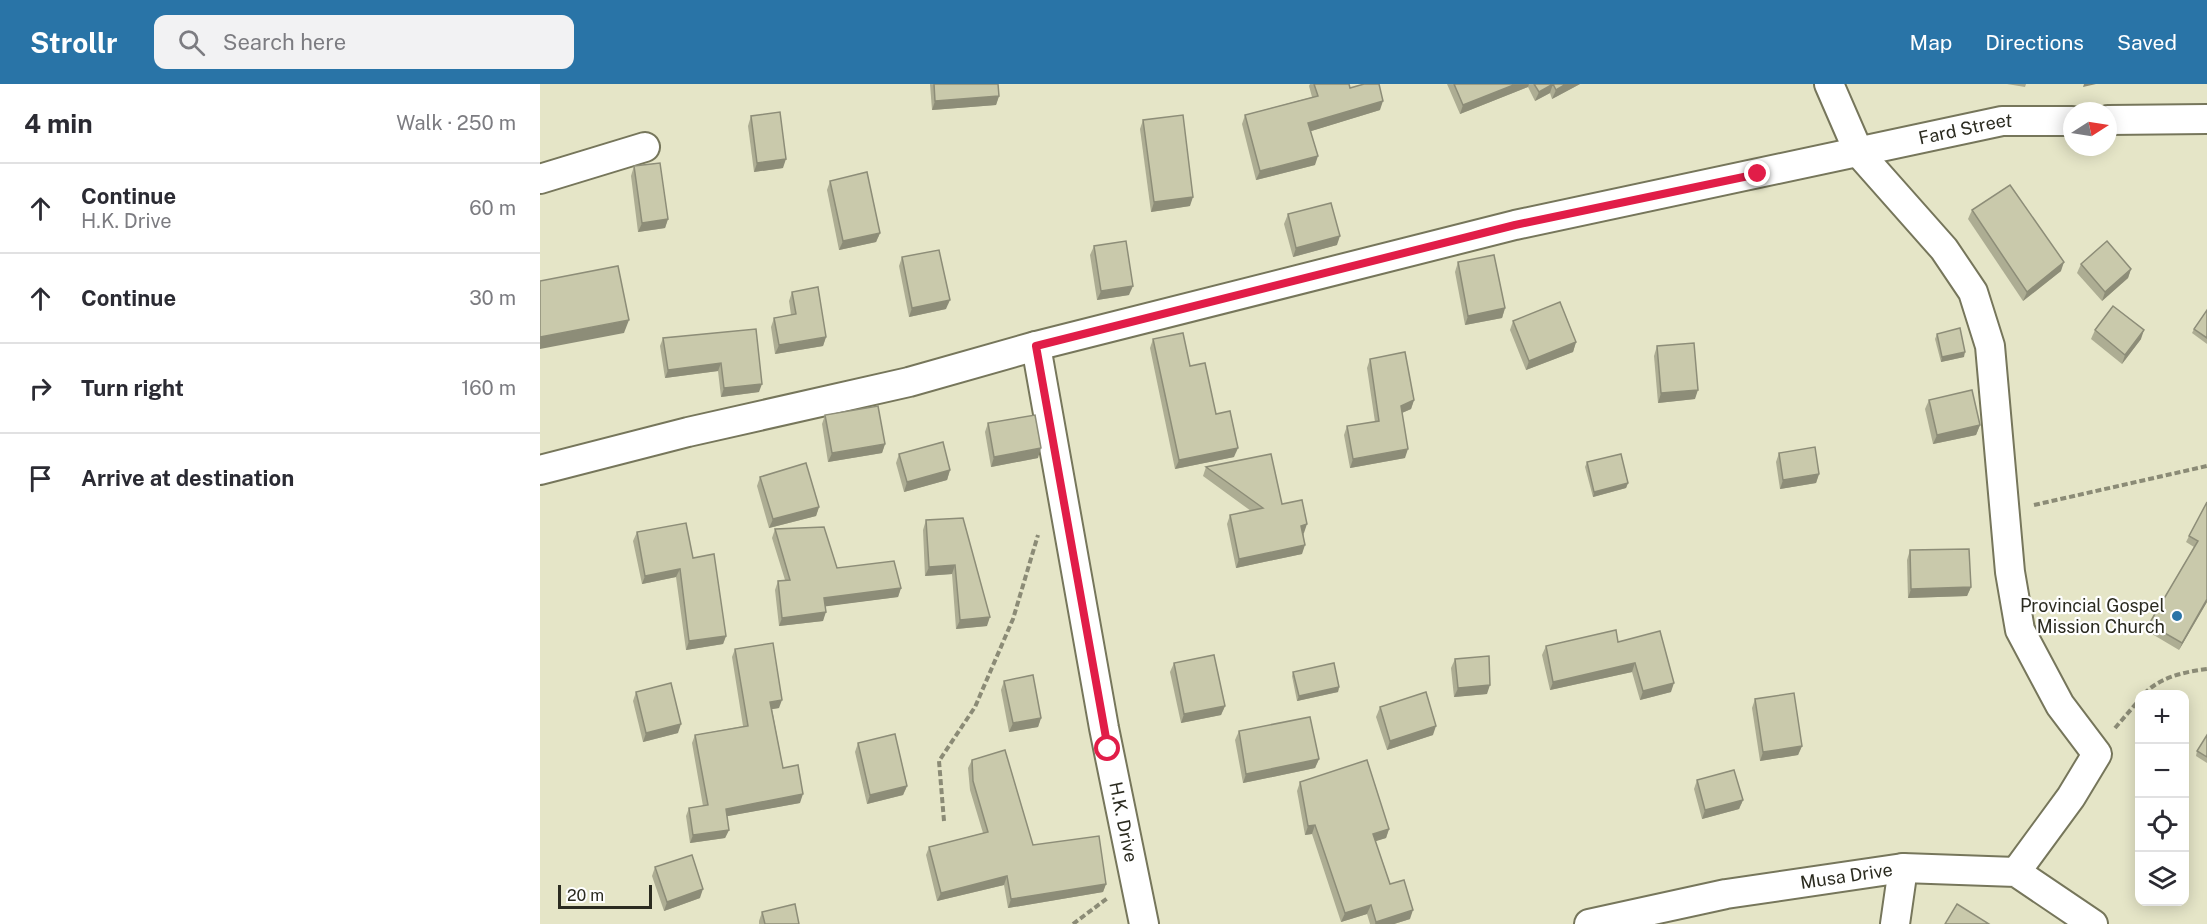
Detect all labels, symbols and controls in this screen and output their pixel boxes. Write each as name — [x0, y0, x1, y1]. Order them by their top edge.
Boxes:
search box — [154, 15, 574, 69]
text: Strollr — [30, 26, 118, 59]
icon: search — [175, 26, 208, 59]
text: Search here — [223, 29, 346, 55]
text: Map — [1910, 30, 1952, 55]
text: Directions — [1985, 30, 2084, 55]
text: Saved — [2117, 30, 2177, 55]
north arrow — [2063, 102, 2117, 156]
text: 4 min — [24, 108, 93, 139]
street label: Fard Street — [1917, 110, 2012, 149]
text: Walk · 250 m — [396, 111, 516, 135]
route end — [1744, 160, 1770, 186]
text: Continue — [81, 183, 176, 209]
icon: ahead — [24, 192, 57, 225]
text: 60 m — [469, 196, 516, 220]
text: H.K. Drive — [81, 209, 172, 233]
icon: ahead — [24, 282, 57, 315]
text: Continue — [81, 285, 176, 311]
text: 30 m — [469, 286, 516, 310]
icon: right — [24, 372, 57, 405]
text: Turn right — [81, 375, 184, 401]
text: 160 m — [461, 376, 516, 400]
icon: arrive — [24, 462, 57, 495]
text: Arrive at destination — [81, 465, 294, 491]
place label: Provincial Gospel Mission Church — [2020, 595, 2165, 637]
marker: Provincial Gospel Mission Church — [2170, 609, 2184, 623]
map controls — [2135, 690, 2189, 906]
button: + — [2135, 690, 2189, 744]
route start — [1094, 735, 1120, 761]
button: − — [2135, 744, 2189, 798]
street label: H.K. Drive — [1105, 780, 1142, 864]
button: locate — [2135, 798, 2189, 852]
button: layers — [2135, 852, 2189, 906]
street label: Musa Drive — [1799, 859, 1894, 893]
scale bar — [558, 882, 652, 910]
text: 20 m — [567, 886, 604, 905]

